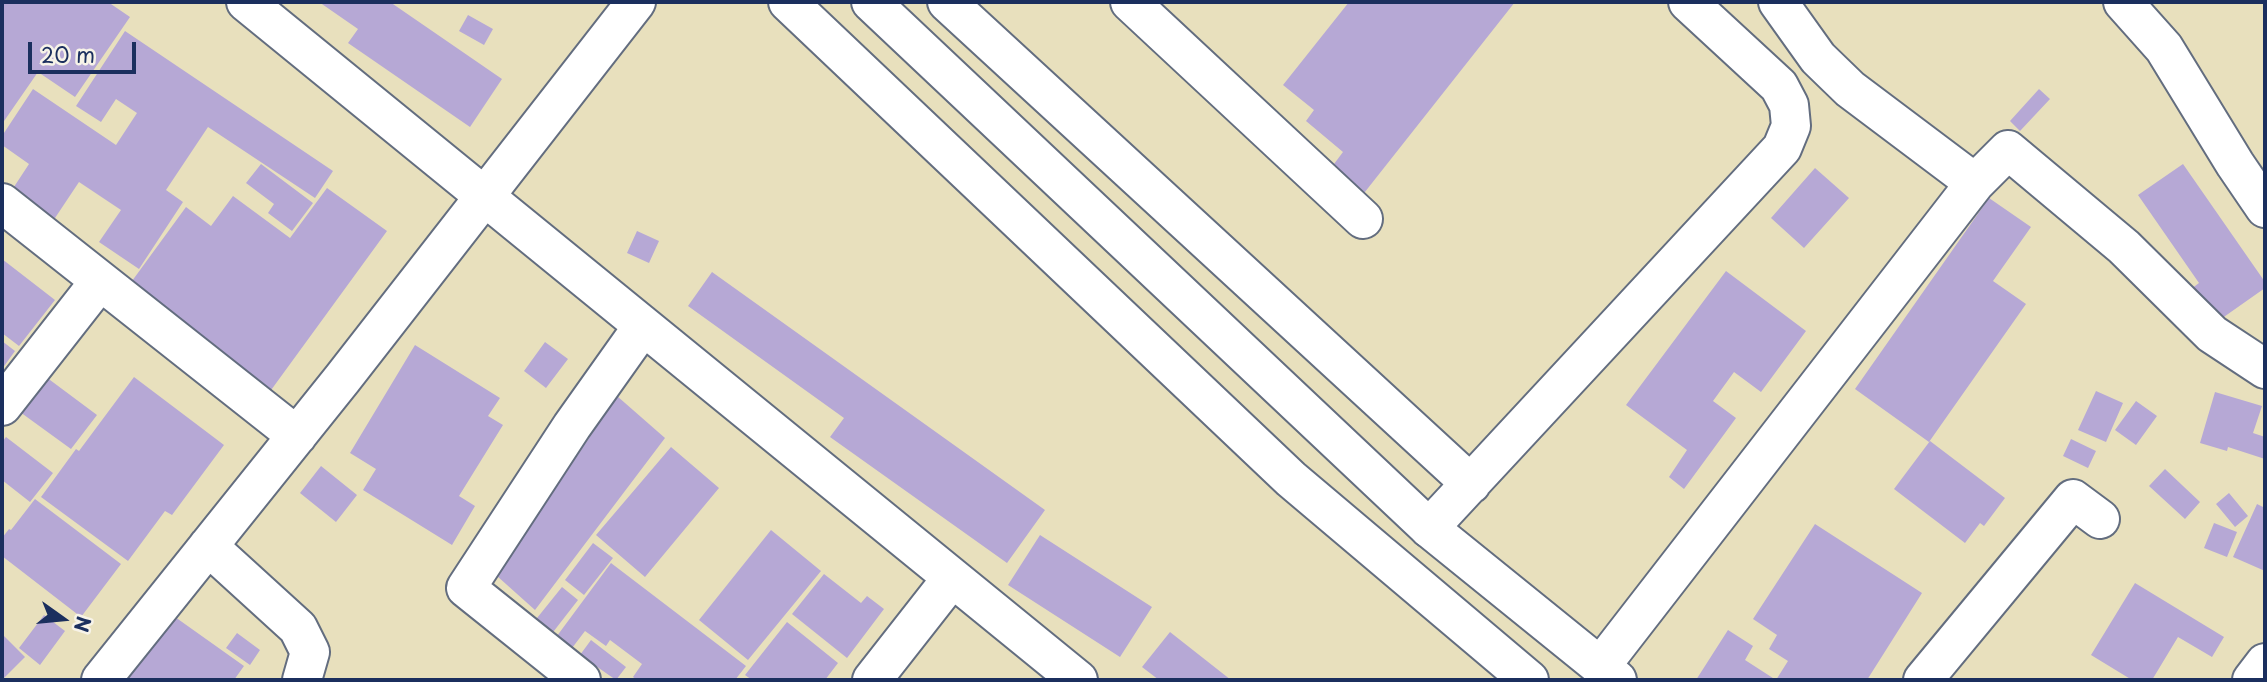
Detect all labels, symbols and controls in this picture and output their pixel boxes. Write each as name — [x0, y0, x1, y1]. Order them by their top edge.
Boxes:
scale bar — [32, 28, 140, 72]
text: 20 m — [41, 38, 95, 70]
north arrow — [28, 584, 98, 654]
text: N — [68, 614, 99, 635]

